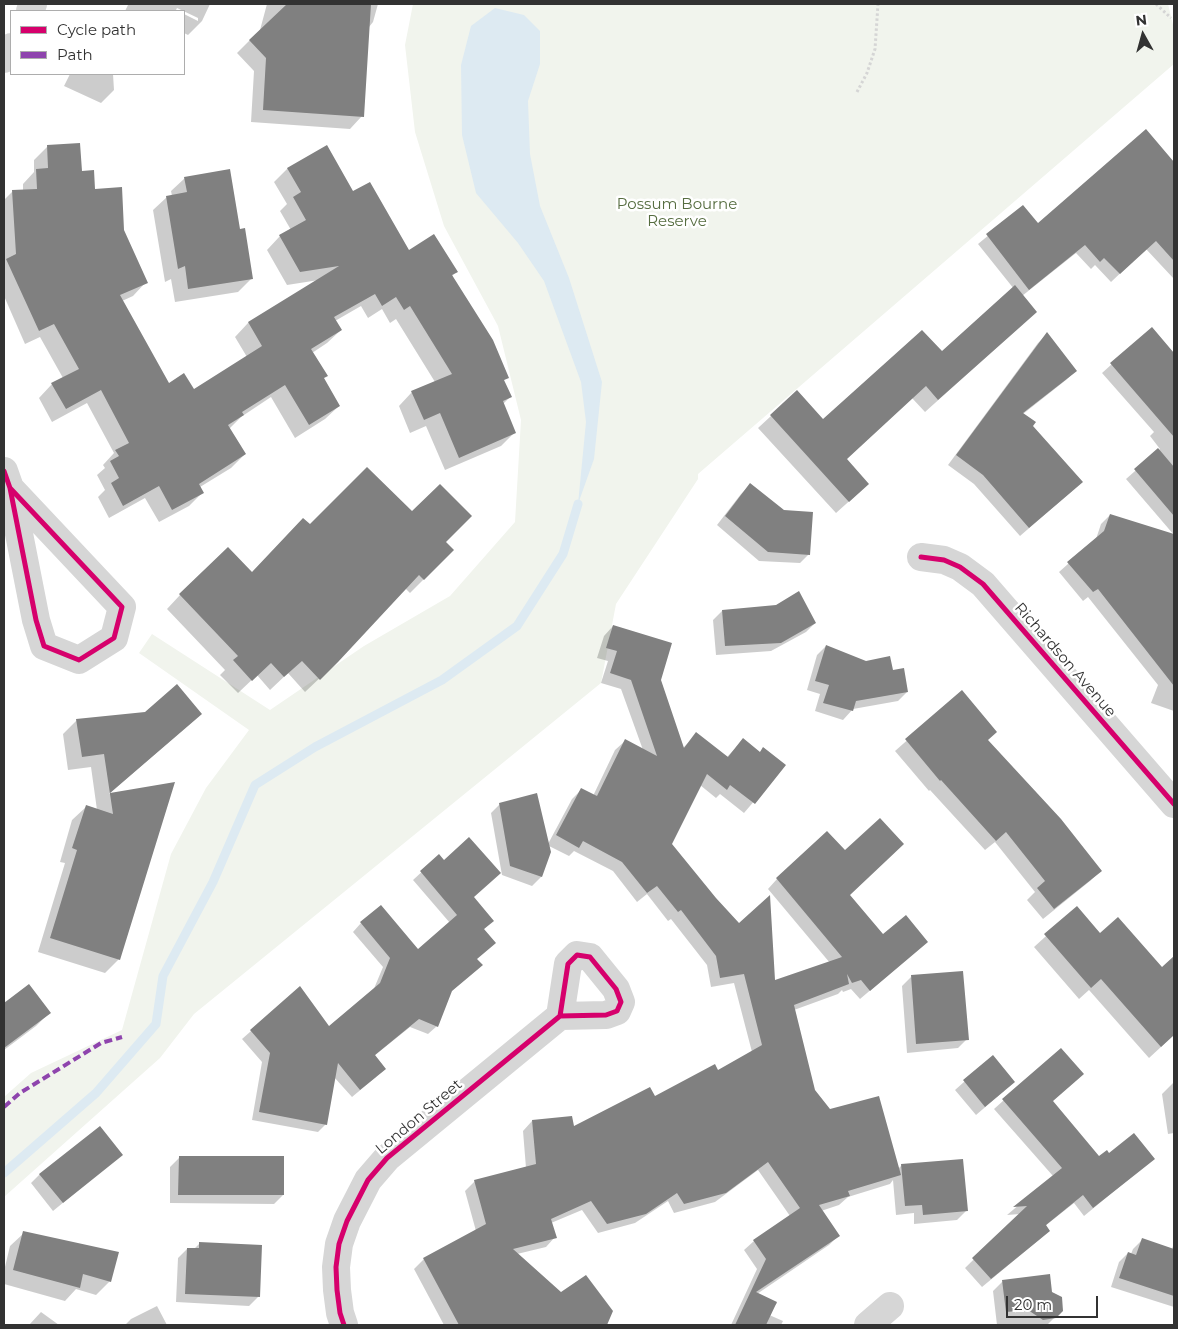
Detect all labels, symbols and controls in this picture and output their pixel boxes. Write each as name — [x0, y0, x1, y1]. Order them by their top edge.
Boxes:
legend — [10, 10, 185, 75]
north arrow — [1118, 10, 1168, 60]
text: N — [1134, 10, 1148, 30]
text: Cycle path — [57, 20, 136, 39]
text: Path — [57, 45, 93, 64]
park label: Possum Bourne Reserve — [617, 196, 737, 231]
street label: Richardson Avenue — [1010, 599, 1120, 721]
street label: London Street — [372, 1076, 466, 1158]
scale bar — [1008, 1286, 1100, 1318]
text: 20 m — [1014, 1295, 1052, 1314]

